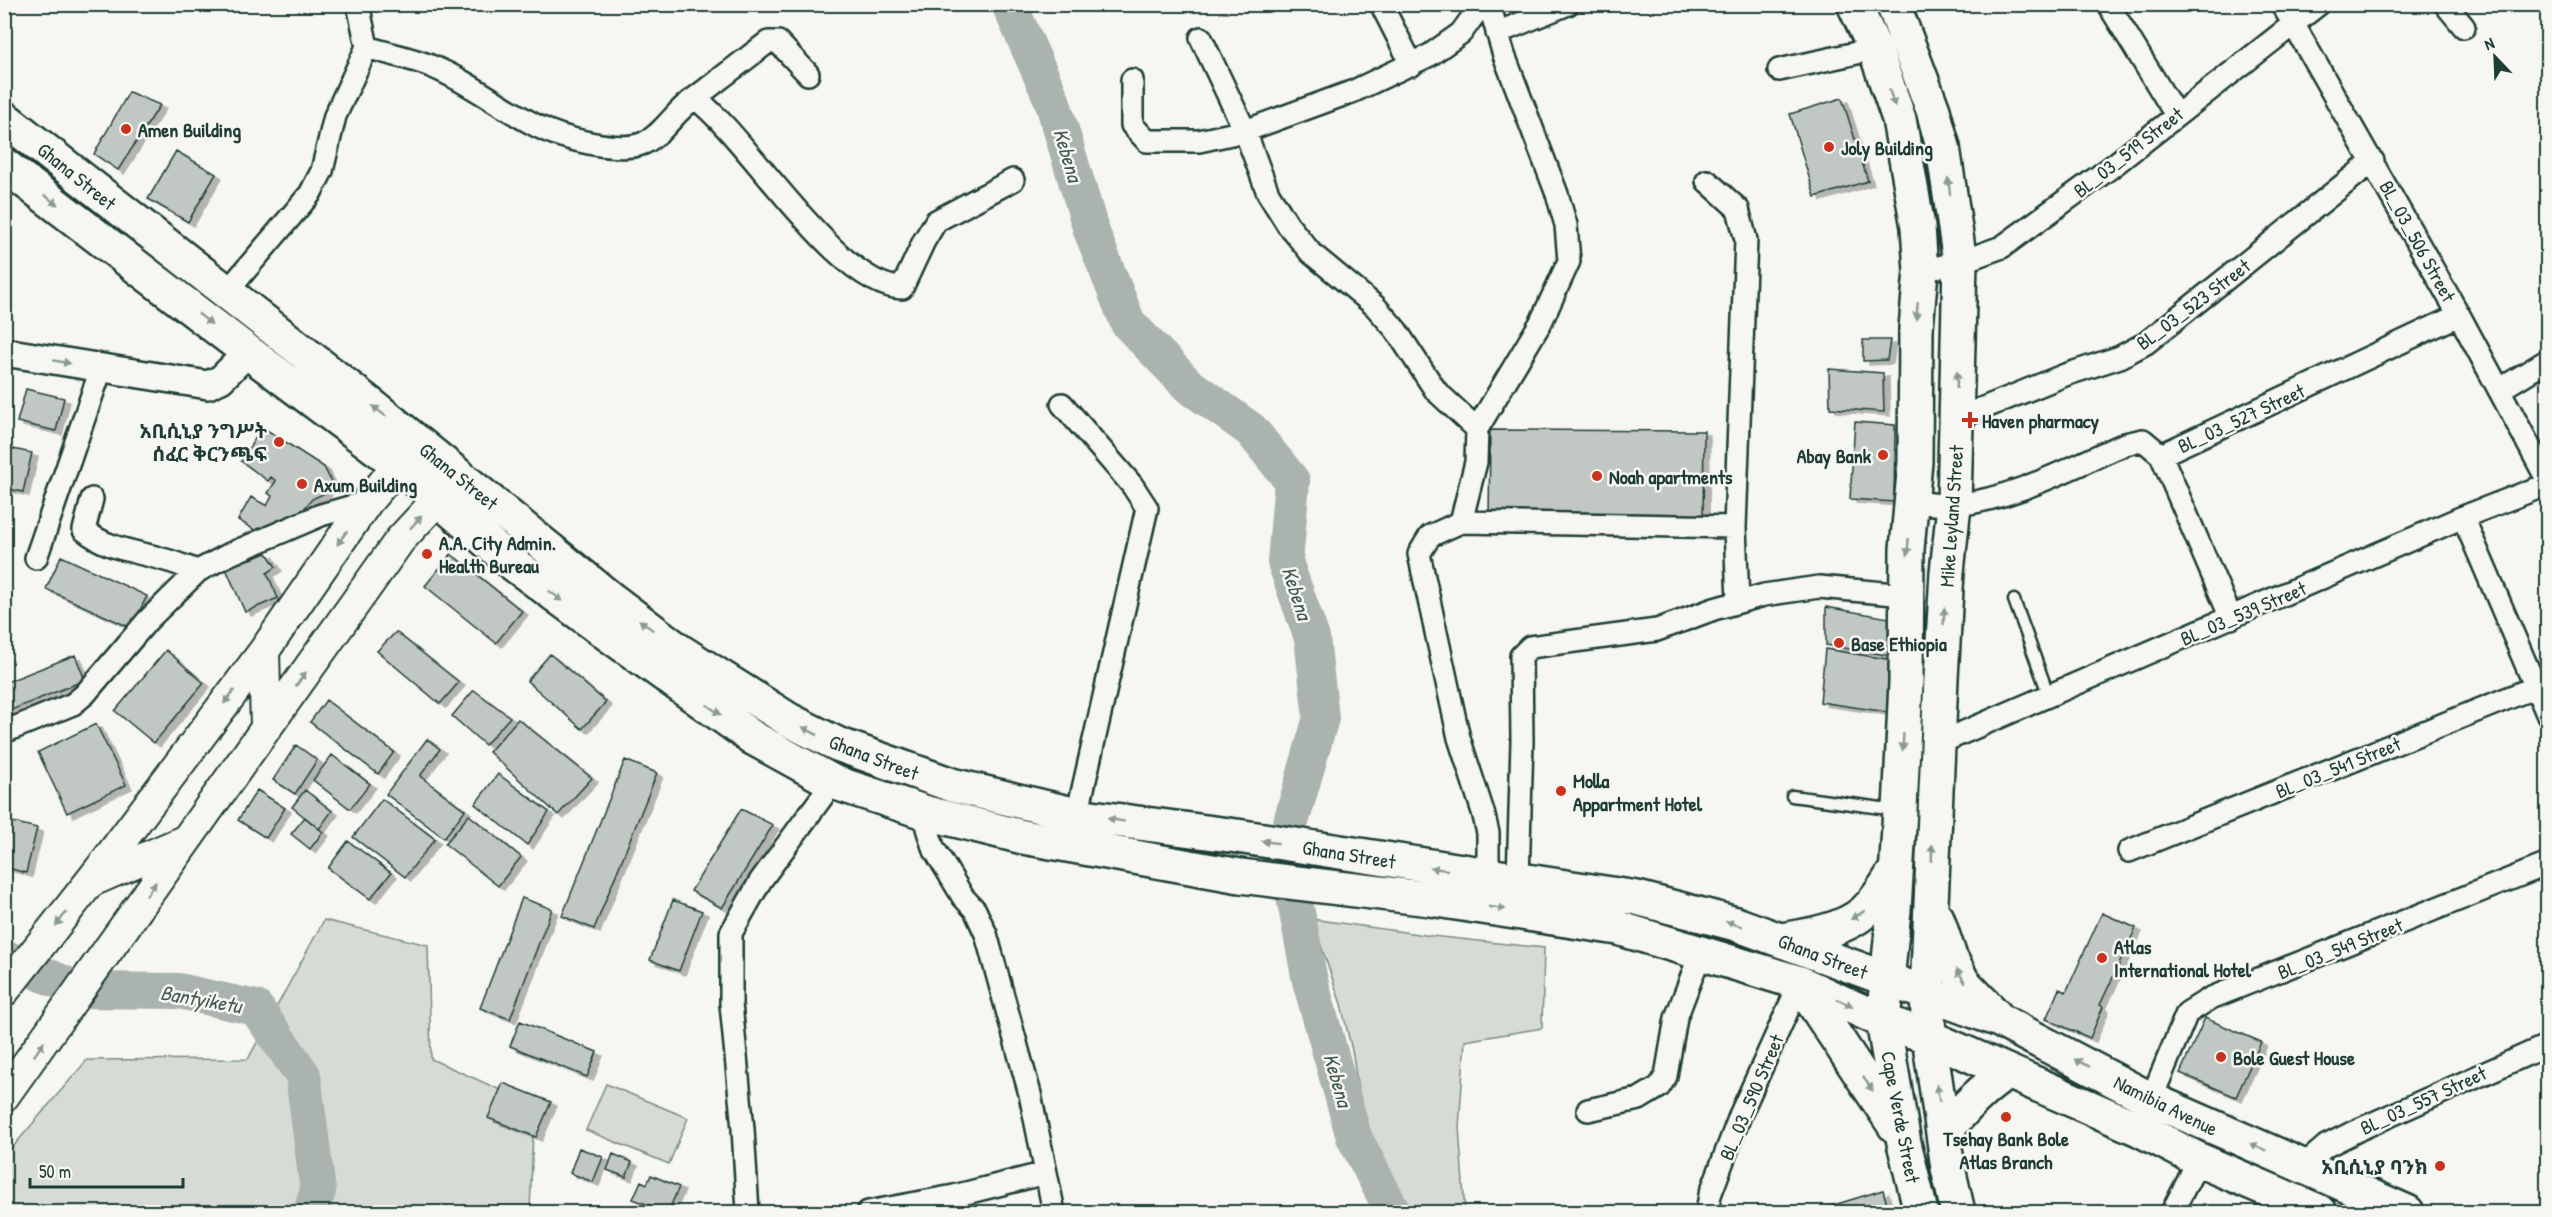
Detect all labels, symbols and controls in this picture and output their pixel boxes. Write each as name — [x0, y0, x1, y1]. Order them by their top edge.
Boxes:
north arrow — [2465, 27, 2525, 87]
text: N — [2481, 31, 2498, 55]
one-way arrow — [1887, 89, 1897, 107]
street label: BL_03_519 Street — [2067, 100, 2189, 203]
place label: Amen Building — [138, 116, 241, 144]
marker: Amen Building — [119, 122, 133, 136]
water label: Kebena — [1046, 125, 1091, 188]
place label: Joly Building — [1841, 134, 1933, 162]
street label: Ghana Street — [32, 136, 123, 217]
marker: Joly Building — [1822, 140, 1836, 154]
street label: BL_03_506 Street — [2373, 175, 2463, 308]
one-way arrow — [1944, 176, 1953, 195]
one-way arrow — [43, 194, 58, 206]
street label: BL_03_523 Street — [2130, 252, 2256, 356]
one-way arrow — [1912, 301, 1922, 320]
one-way arrow — [198, 313, 213, 325]
one-way arrow — [53, 358, 72, 367]
one-way arrow — [1952, 370, 1962, 389]
street label: BL_03_527 Street — [2173, 376, 2310, 459]
one-way arrow — [371, 405, 387, 418]
place label: Haven pharmacy — [1982, 407, 2100, 435]
marker: Haven pharmacy — [1963, 413, 1977, 427]
place label: አቢሲኒያ ንግሥት ሰፈር ቅርንጫፍ — [139, 417, 268, 467]
marker: አቢሲኒያ ንግሥት ሰፈር ቅርንጫፍ — [272, 435, 286, 449]
street label: Ghana Street — [414, 436, 505, 517]
place label: Abay Bank — [1797, 442, 1872, 470]
street label: Mike Leyland Street — [1933, 443, 1970, 588]
marker: Abay Bank — [1876, 448, 1890, 462]
place label: Noah apartments — [1609, 463, 1733, 491]
marker: Noah apartments — [1590, 469, 1604, 483]
place label: Axum Building — [314, 471, 417, 499]
marker: Axum Building — [295, 477, 309, 491]
one-way arrow — [409, 515, 423, 530]
place label: A.A. City Admin. Health Bureau — [439, 529, 556, 579]
one-way arrow — [337, 530, 348, 546]
one-way arrow — [1903, 538, 1912, 557]
marker: A.A. City Admin. Health Bureau — [420, 547, 434, 561]
water label: Kebena — [1275, 563, 1320, 626]
street label: BL_03_539 Street — [2176, 574, 2311, 652]
one-way arrow — [549, 589, 564, 601]
one-way arrow — [1940, 607, 1949, 626]
one-way arrow — [638, 620, 653, 632]
place label: Base Ethiopia — [1851, 630, 1947, 658]
marker: Base Ethiopia — [1832, 636, 1846, 650]
one-way arrow — [295, 672, 307, 688]
one-way arrow — [224, 689, 236, 704]
one-way arrow — [706, 704, 722, 716]
one-way arrow — [801, 726, 818, 735]
street label: Ghana Street — [825, 728, 924, 787]
street label: BL_03_541 Street — [2271, 729, 2406, 804]
one-way arrow — [1898, 732, 1907, 751]
place label: Molla Appartment Hotel — [1573, 767, 1703, 818]
marker: Molla Appartment Hotel — [1554, 784, 1568, 798]
one-way arrow — [1107, 815, 1126, 824]
street label: Ghana Street — [1301, 833, 1399, 875]
one-way arrow — [1260, 837, 1279, 846]
one-way arrow — [1928, 843, 1937, 862]
one-way arrow — [1430, 864, 1449, 873]
one-way arrow — [145, 882, 157, 898]
one-way arrow — [1487, 904, 1506, 913]
one-way arrow — [1850, 910, 1866, 921]
street label: BL_03_549 Street — [2273, 910, 2408, 985]
one-way arrow — [54, 911, 67, 927]
one-way arrow — [1725, 919, 1743, 928]
street label: Ghana Street — [1774, 927, 1873, 986]
place label: Atlas International Hotel — [2114, 933, 2252, 983]
marker: Atlas International Hotel — [2095, 951, 2109, 965]
one-way arrow — [1955, 968, 1966, 984]
water label: Bantyiketu — [158, 978, 245, 1021]
one-way arrow — [1837, 999, 1854, 1008]
street label: BL_03_590 Street — [1712, 1029, 1790, 1164]
one-way arrow — [33, 1041, 45, 1057]
place label: Bole Guest House — [2233, 1044, 2355, 1071]
street label: Cape Verde Street — [1875, 1049, 1927, 1186]
water label: Kebena — [1317, 1050, 1360, 1113]
marker: Bole Guest House — [2214, 1050, 2228, 1064]
street label: BL_03_557 Street — [2356, 1058, 2491, 1141]
one-way arrow — [2073, 1059, 2090, 1068]
street label: Namibia Avenue — [2110, 1068, 2222, 1142]
one-way arrow — [1862, 1075, 1874, 1091]
one-way arrow — [1934, 1083, 1943, 1102]
marker: Tsehay Bank Bole Atlas Branch — [1999, 1110, 2013, 1124]
place label: Tsehay Bank Bole Atlas Branch — [1942, 1125, 2069, 1175]
one-way arrow — [2248, 1142, 2266, 1152]
scale bar — [30, 1151, 183, 1189]
place label: አቢሲኒያ ባንክ — [2321, 1153, 2428, 1180]
text: 50 m — [39, 1159, 71, 1184]
marker: አቢሲኒያ ባንክ — [2433, 1159, 2447, 1173]

